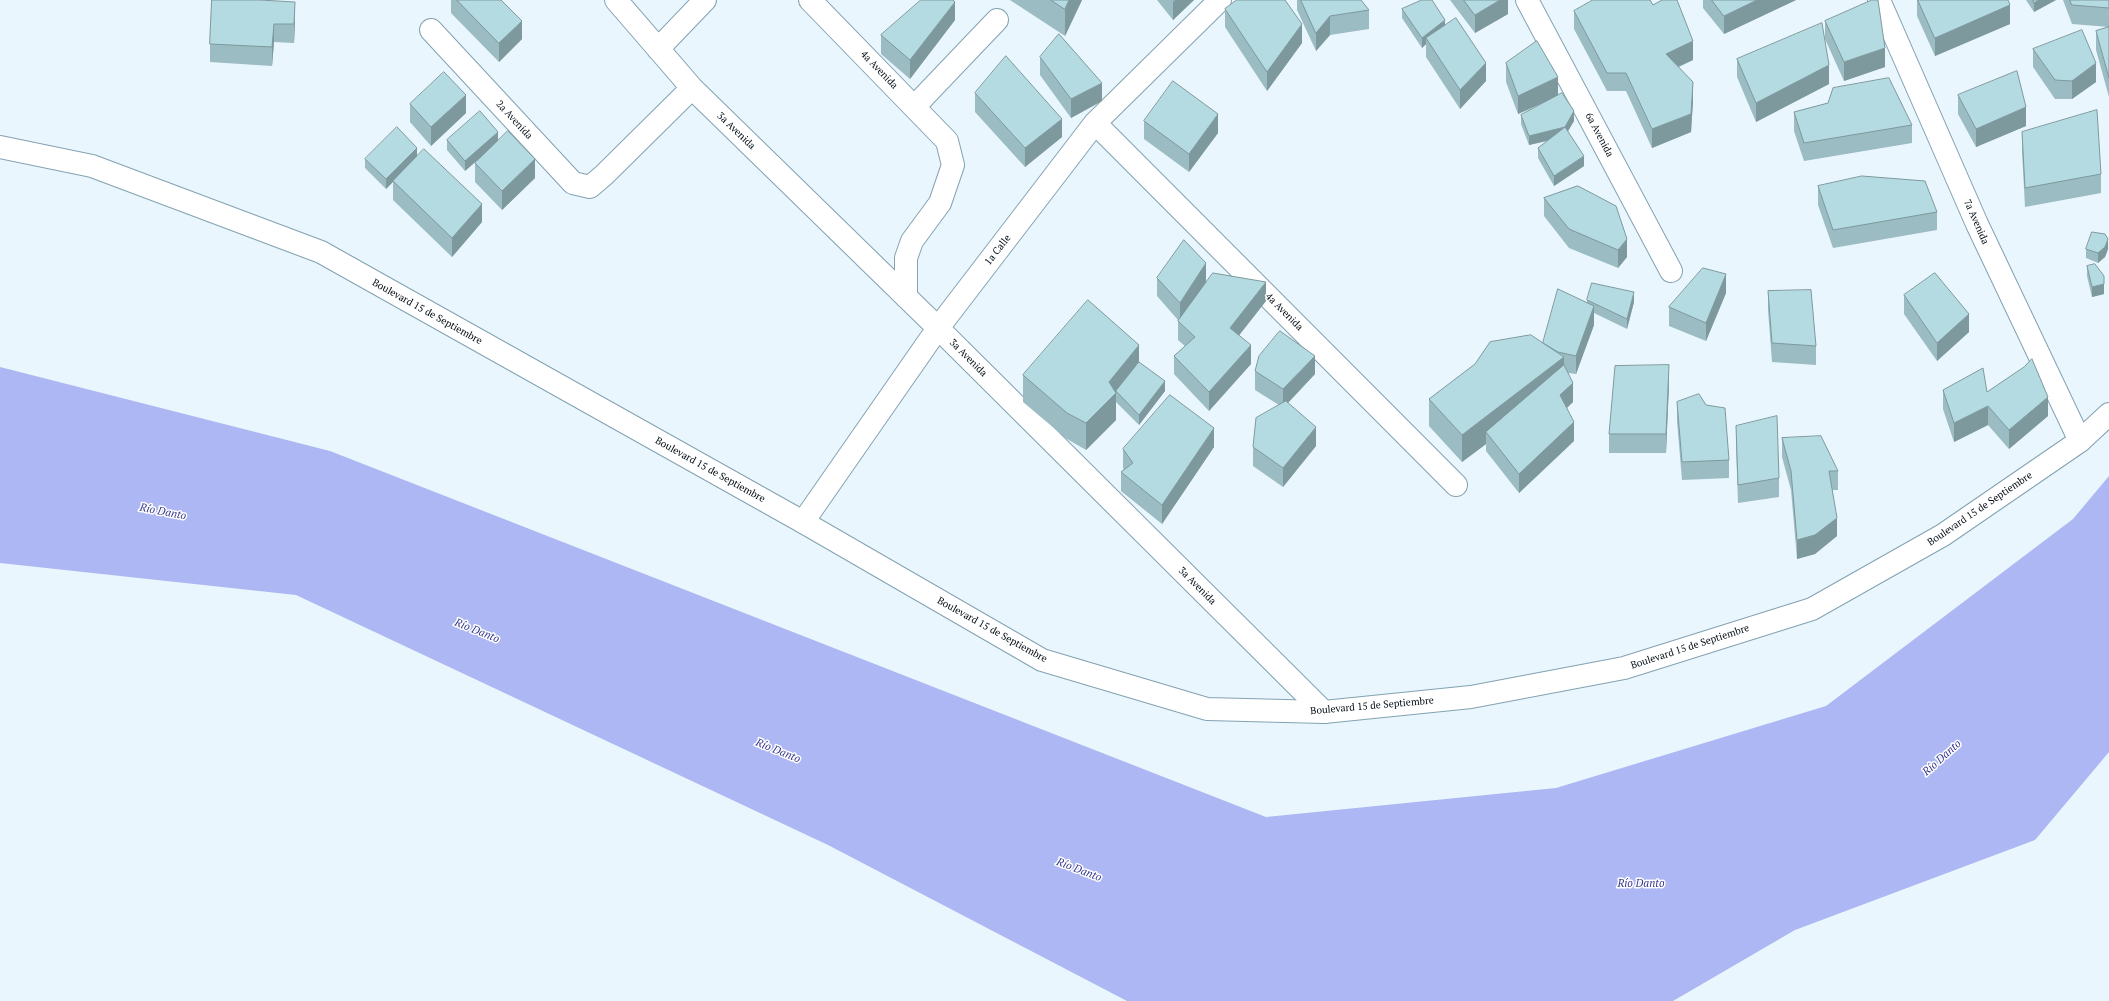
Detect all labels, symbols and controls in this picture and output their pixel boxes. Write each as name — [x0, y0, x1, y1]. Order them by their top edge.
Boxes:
street label: 4a Avenida — [858, 48, 900, 92]
street label: 2a Avenida — [493, 98, 535, 142]
street label: 3a Avenida — [714, 110, 758, 152]
street label: 6a Avenida — [1582, 111, 1616, 159]
street label: 7a Avenida — [1961, 198, 1991, 246]
street label: 1a Calle — [982, 232, 1014, 268]
street label: Boulevard 15 de Septiembre — [370, 277, 484, 347]
street label: 4a Avenida — [1263, 291, 1305, 333]
street label: 3a Avenida — [947, 337, 989, 379]
street label: Boulevard 15 de Septiembre — [653, 435, 767, 505]
street label: Boulevard 15 de Septiembre — [1925, 469, 2035, 549]
water label: Río Danto — [139, 501, 187, 523]
street label: 3a Avenida — [1176, 565, 1218, 607]
street label: Boulevard 15 de Septiembre — [935, 595, 1049, 665]
water label: Río Danto — [453, 616, 501, 646]
street label: Boulevard 15 de Septiembre — [1629, 622, 1751, 672]
street label: Boulevard 15 de Septiembre — [1310, 695, 1434, 717]
water label: Río Danto — [754, 736, 802, 766]
water label: Río Danto — [1920, 737, 1964, 779]
water label: Río Danto — [1055, 855, 1103, 885]
water label: Río Danto — [1617, 877, 1665, 891]

